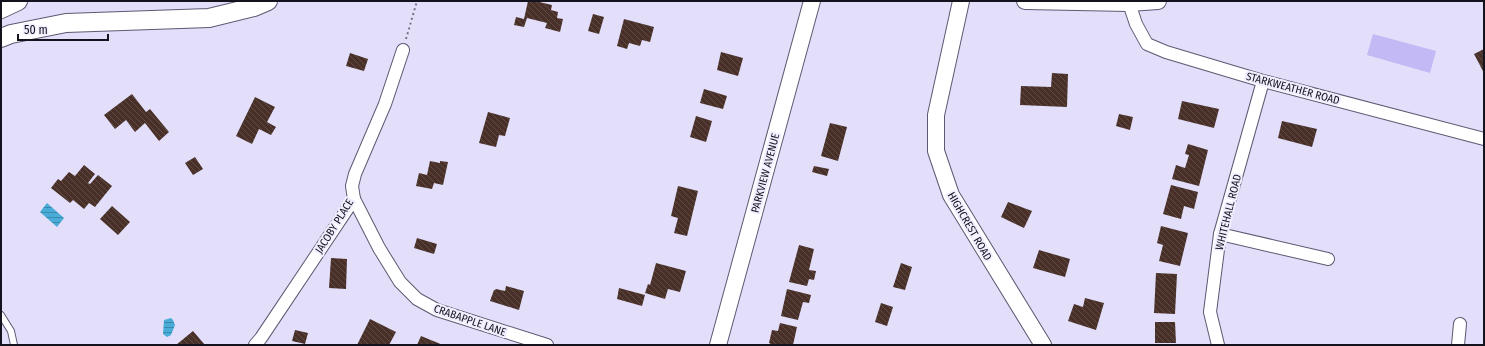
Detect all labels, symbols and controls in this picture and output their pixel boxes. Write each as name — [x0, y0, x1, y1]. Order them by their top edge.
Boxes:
scale bar — [18, 16, 108, 42]
text: 50 m — [24, 23, 48, 37]
street label: STARKWEATHER ROAD — [1245, 70, 1341, 107]
street label: PARKVIEW AVENUE — [749, 132, 782, 214]
street label: WHITEHALL ROAD — [1213, 173, 1244, 251]
street label: HIGHCREST ROAD — [945, 190, 994, 263]
street label: JACOBY PLACE — [313, 197, 356, 256]
street label: CRABAPPLE LANE — [432, 302, 508, 339]

